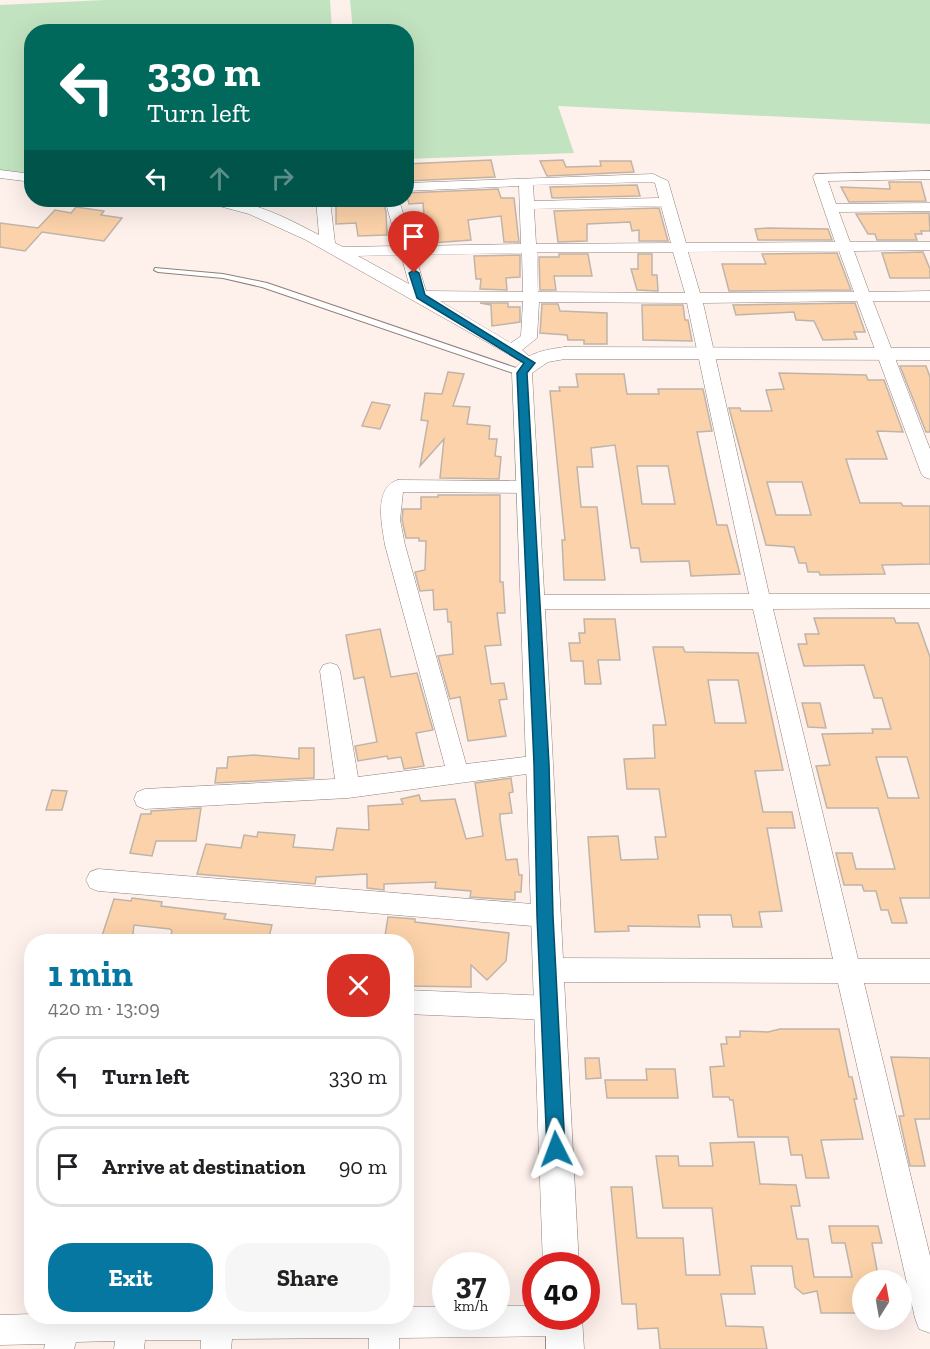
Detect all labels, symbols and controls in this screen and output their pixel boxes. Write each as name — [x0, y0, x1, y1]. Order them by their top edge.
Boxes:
text: 330 m — [147, 46, 261, 97]
icon: left — [48, 48, 126, 126]
text: Turn left — [147, 97, 250, 129]
icon: left — [140, 162, 173, 195]
icon: ahead — [203, 162, 236, 195]
icon: right — [266, 162, 299, 195]
pin — [388, 211, 439, 273]
icon: arrive — [397, 220, 430, 253]
text: 1 min — [48, 952, 133, 995]
button: close — [327, 954, 390, 1017]
text: 420 m · 13:09 — [48, 996, 160, 1020]
icon: left — [51, 1060, 84, 1093]
text: Turn left — [102, 1063, 189, 1090]
text: 330 m — [329, 1063, 387, 1090]
position arrow — [524, 1117, 588, 1181]
icon: arrive — [51, 1150, 84, 1183]
text: Arrive at destination — [102, 1153, 305, 1180]
text: 90 m — [339, 1153, 387, 1180]
button: Exit — [48, 1243, 213, 1312]
button: Share — [225, 1243, 390, 1312]
speed limit sign: 40 — [522, 1252, 600, 1330]
text: 37 — [456, 1266, 486, 1302]
north arrow — [852, 1270, 912, 1330]
map controls — [852, 1270, 912, 1330]
text: km/h — [454, 1297, 488, 1315]

